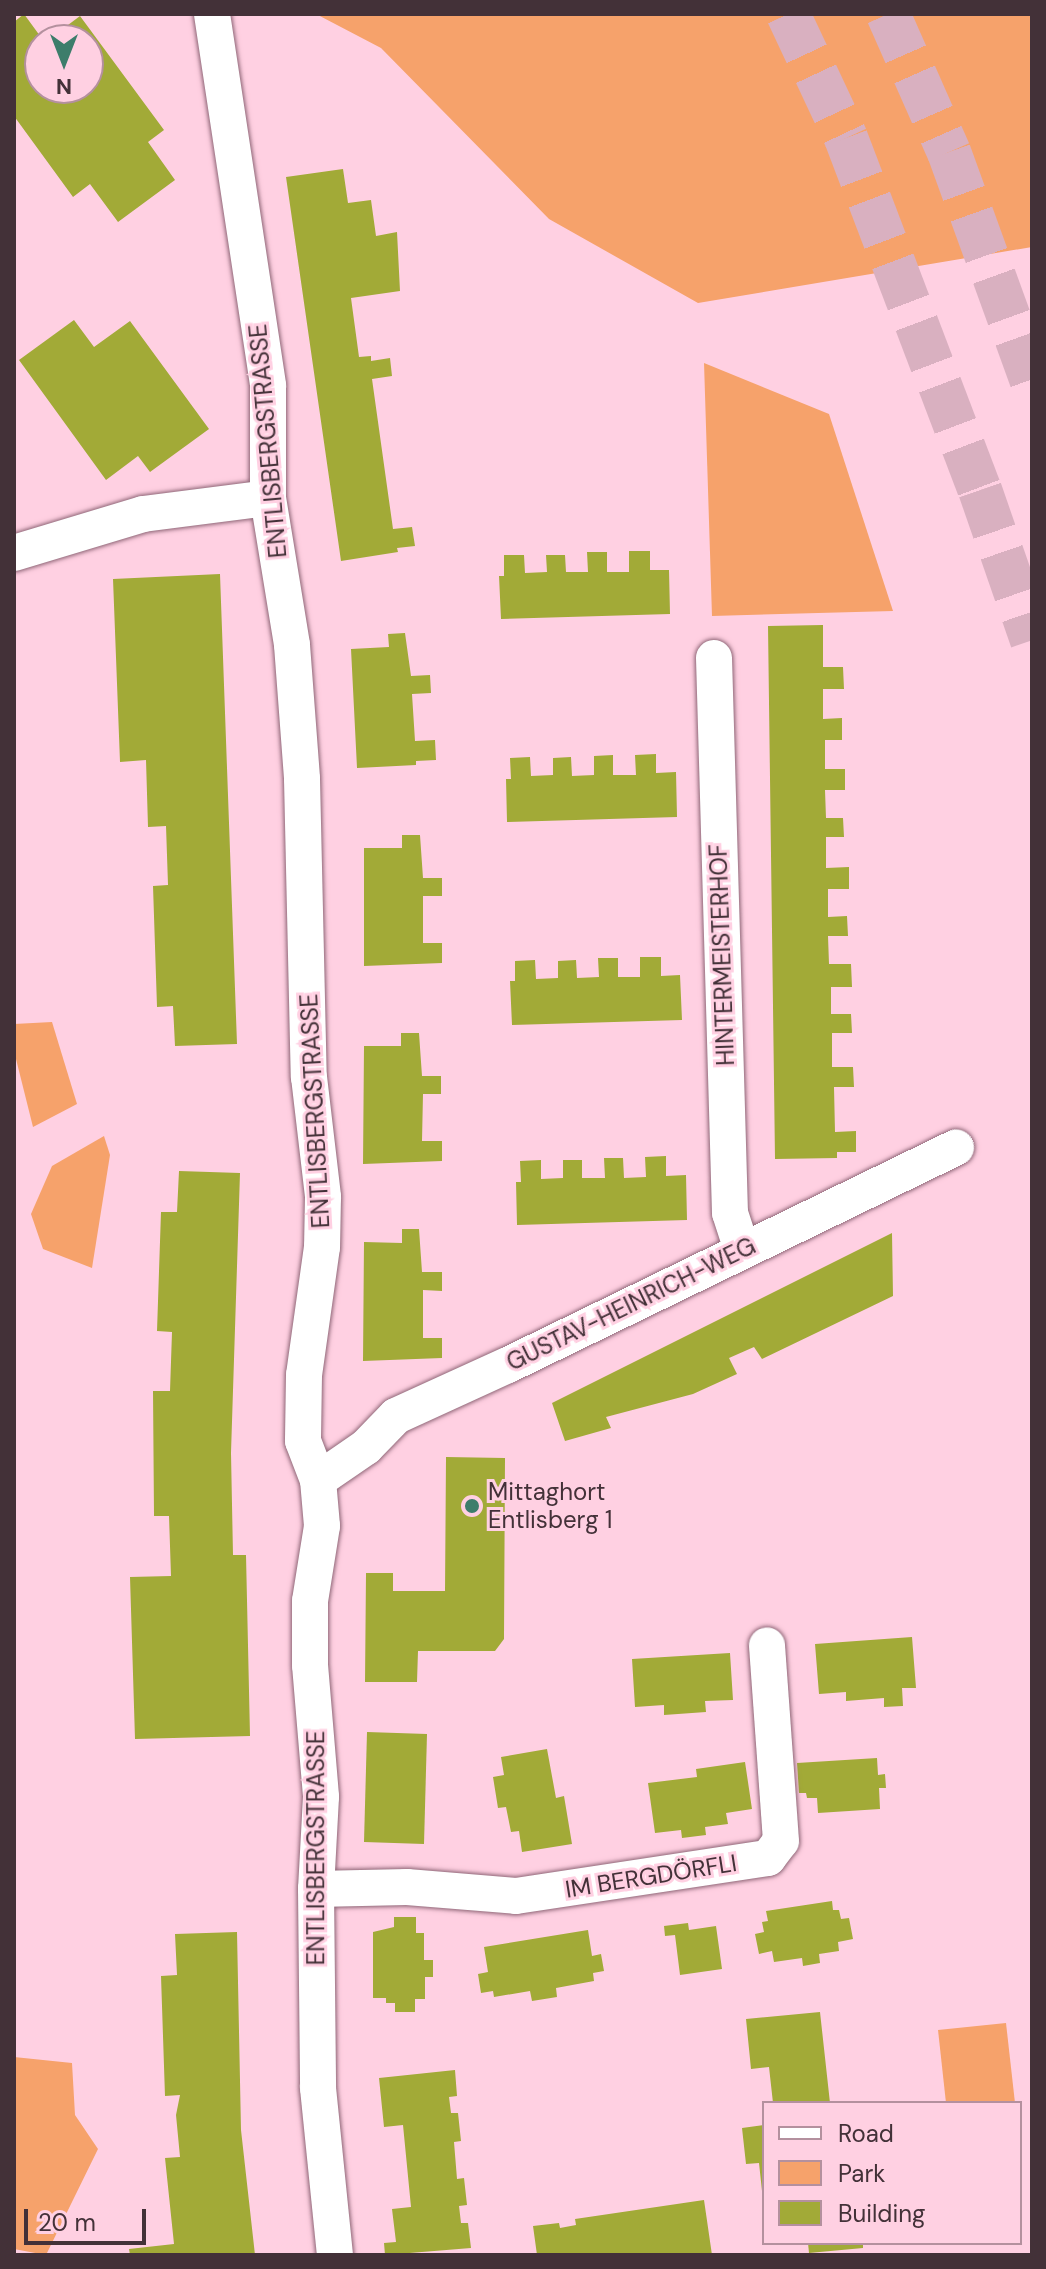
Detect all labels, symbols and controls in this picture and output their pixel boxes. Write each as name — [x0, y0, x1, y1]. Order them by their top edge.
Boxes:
north arrow — [24, 24, 104, 104]
text: N — [56, 72, 72, 101]
street label: ENTLISBERGSTRASSE — [243, 323, 293, 559]
street label: HINTERMEISTERHOF — [704, 844, 740, 1066]
street label: ENTLISBERGSTRASSE — [294, 993, 336, 1229]
street label: GUSTAV-HEINRICH-WEG — [502, 1231, 760, 1377]
place label: Mittaghort Entlisberg 1 — [488, 1478, 612, 1534]
marker: Mittaghort Entlisberg 1 — [463, 1497, 481, 1515]
street label: ENTLISBERGSTRASSE — [302, 1731, 330, 1965]
street label: IM BERGDÖRFLI — [563, 1848, 739, 1904]
legend — [762, 2101, 1022, 2245]
text: Road — [838, 2118, 894, 2149]
text: Park — [838, 2158, 885, 2189]
scale bar — [28, 2193, 150, 2243]
text: Building — [838, 2198, 925, 2229]
text: 20 m — [38, 2207, 96, 2238]

